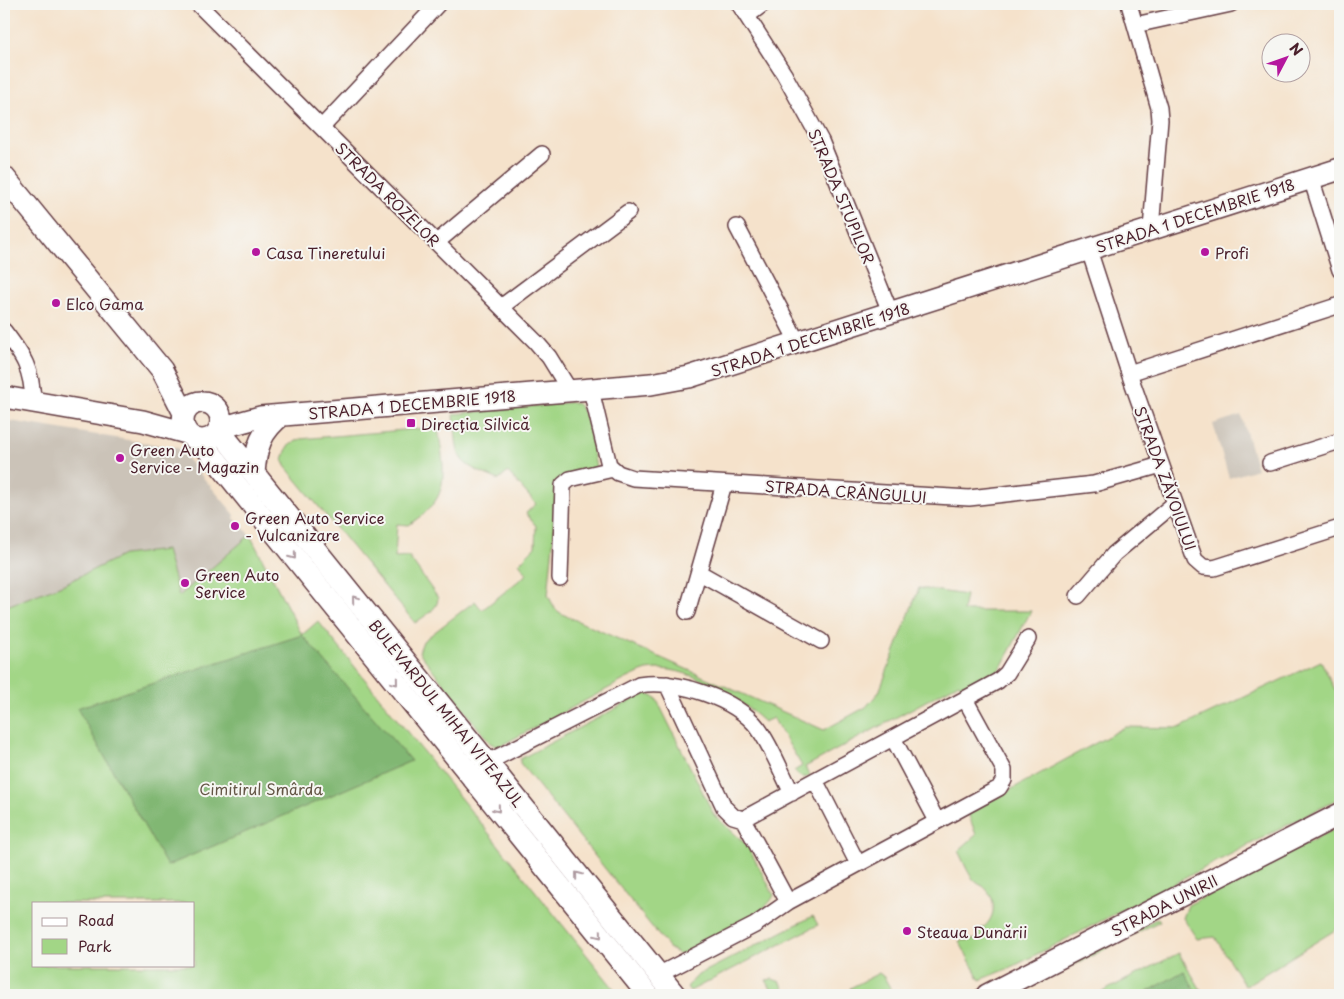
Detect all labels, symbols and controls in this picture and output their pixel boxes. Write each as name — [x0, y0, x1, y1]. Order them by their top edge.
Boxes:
north arrow — [1262, 32, 1312, 82]
text: N — [1285, 38, 1308, 60]
street label: STRADA STUPILOR — [803, 125, 881, 267]
street label: STRADA ROZELOR — [330, 136, 446, 252]
street label: STRADA 1 DECEMBRIE 1918 — [1092, 172, 1298, 258]
place label: Casa Tineretului — [266, 241, 385, 264]
place label: Profi — [1215, 241, 1249, 264]
marker: Casa Tineretului — [250, 246, 262, 258]
marker: Profi — [1199, 246, 1211, 258]
place label: Elco Gama — [66, 292, 144, 315]
street label: STRADA 1 DECEMBRIE 1918 — [707, 296, 913, 382]
marker: Elco Gama — [50, 297, 62, 309]
street label: STRADA 1 DECEMBRIE 1918 — [307, 383, 517, 425]
street label: STRADA ZĂVOIULUI — [1129, 402, 1203, 554]
place label: Direcția Silvică — [421, 412, 530, 435]
marker: Direcția Silvică — [405, 417, 417, 429]
place label: Green Auto Service - Magazin — [130, 438, 259, 478]
marker: Green Auto Service - Magazin — [114, 452, 126, 464]
street label: STRADA CRÂNGULUI — [764, 474, 928, 508]
place label: Green Auto Service - Vulcanizare — [245, 506, 385, 546]
marker: Green Auto Service - Vulcanizare — [229, 520, 241, 532]
one-way arrow — [287, 550, 295, 559]
place label: Green Auto Service — [195, 563, 279, 603]
marker: Green Auto Service — [179, 577, 191, 589]
one-way arrow — [353, 596, 361, 605]
street label: BULEVARDUL MIHAI VITEAZUL — [364, 614, 530, 812]
one-way arrow — [389, 677, 398, 686]
park label: Cimitirul Smârda — [199, 777, 323, 800]
one-way arrow — [491, 803, 499, 812]
street label: STRADA UNIRII — [1107, 868, 1221, 942]
one-way arrow — [575, 872, 584, 881]
legend — [32, 902, 195, 966]
text: Road — [78, 908, 114, 931]
place label: Steaua Dunării — [917, 920, 1027, 943]
marker: Steaua Dunării — [901, 925, 913, 937]
one-way arrow — [594, 929, 602, 938]
text: Park — [78, 934, 112, 957]

